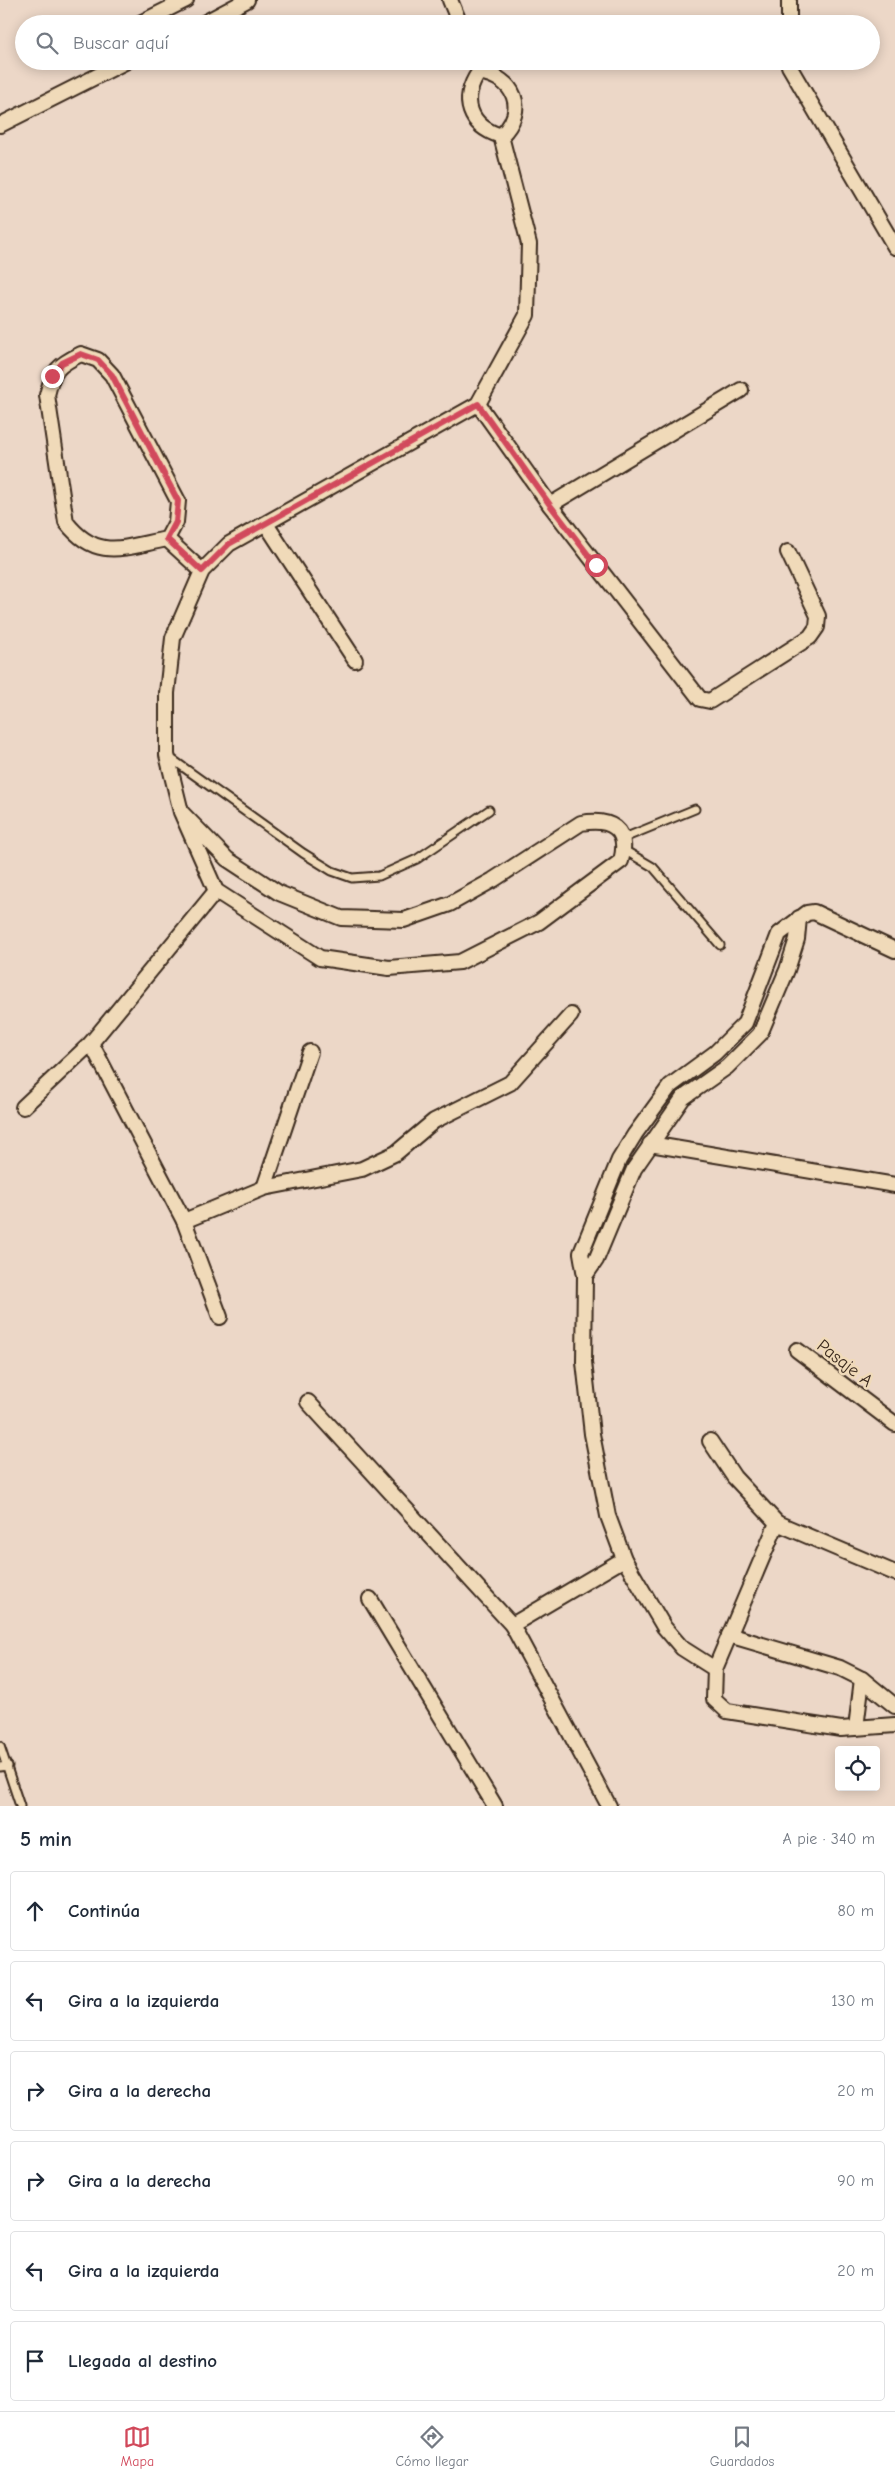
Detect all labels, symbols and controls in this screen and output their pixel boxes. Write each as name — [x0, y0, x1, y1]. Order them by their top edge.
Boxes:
search box — [15, 15, 880, 70]
icon: search — [33, 29, 61, 57]
text: Buscar aquí — [73, 32, 169, 54]
route end — [41, 365, 64, 388]
route start — [585, 554, 608, 577]
street label: Pasaje A — [813, 1335, 877, 1392]
map controls — [835, 1746, 880, 1791]
button: locate — [835, 1746, 880, 1791]
text: 5 min — [20, 1827, 72, 1851]
text: A pie · 340 m — [783, 1830, 875, 1848]
icon: ahead — [21, 1897, 49, 1925]
text: Continúa — [68, 1900, 140, 1922]
text: 80 m — [837, 1902, 874, 1920]
icon: left — [21, 1987, 49, 2015]
text: Gira a la izquierda — [68, 1990, 219, 2012]
text: 130 m — [831, 1992, 874, 2010]
icon: right — [21, 2077, 49, 2105]
text: Gira a la derecha — [68, 2080, 211, 2102]
text: 20 m — [837, 2082, 874, 2100]
icon: right — [21, 2167, 49, 2195]
text: Gira a la derecha — [68, 2170, 211, 2192]
text: 90 m — [837, 2172, 874, 2190]
icon: left — [21, 2257, 49, 2285]
text: Gira a la izquierda — [68, 2260, 219, 2282]
text: 20 m — [837, 2262, 874, 2280]
icon: arrive — [21, 2347, 49, 2375]
text: Llegada al destino — [68, 2350, 217, 2372]
tab: Mapa — [121, 2423, 154, 2470]
tab: Cómo llegar — [395, 2423, 468, 2470]
tab: Guardados — [710, 2423, 774, 2470]

